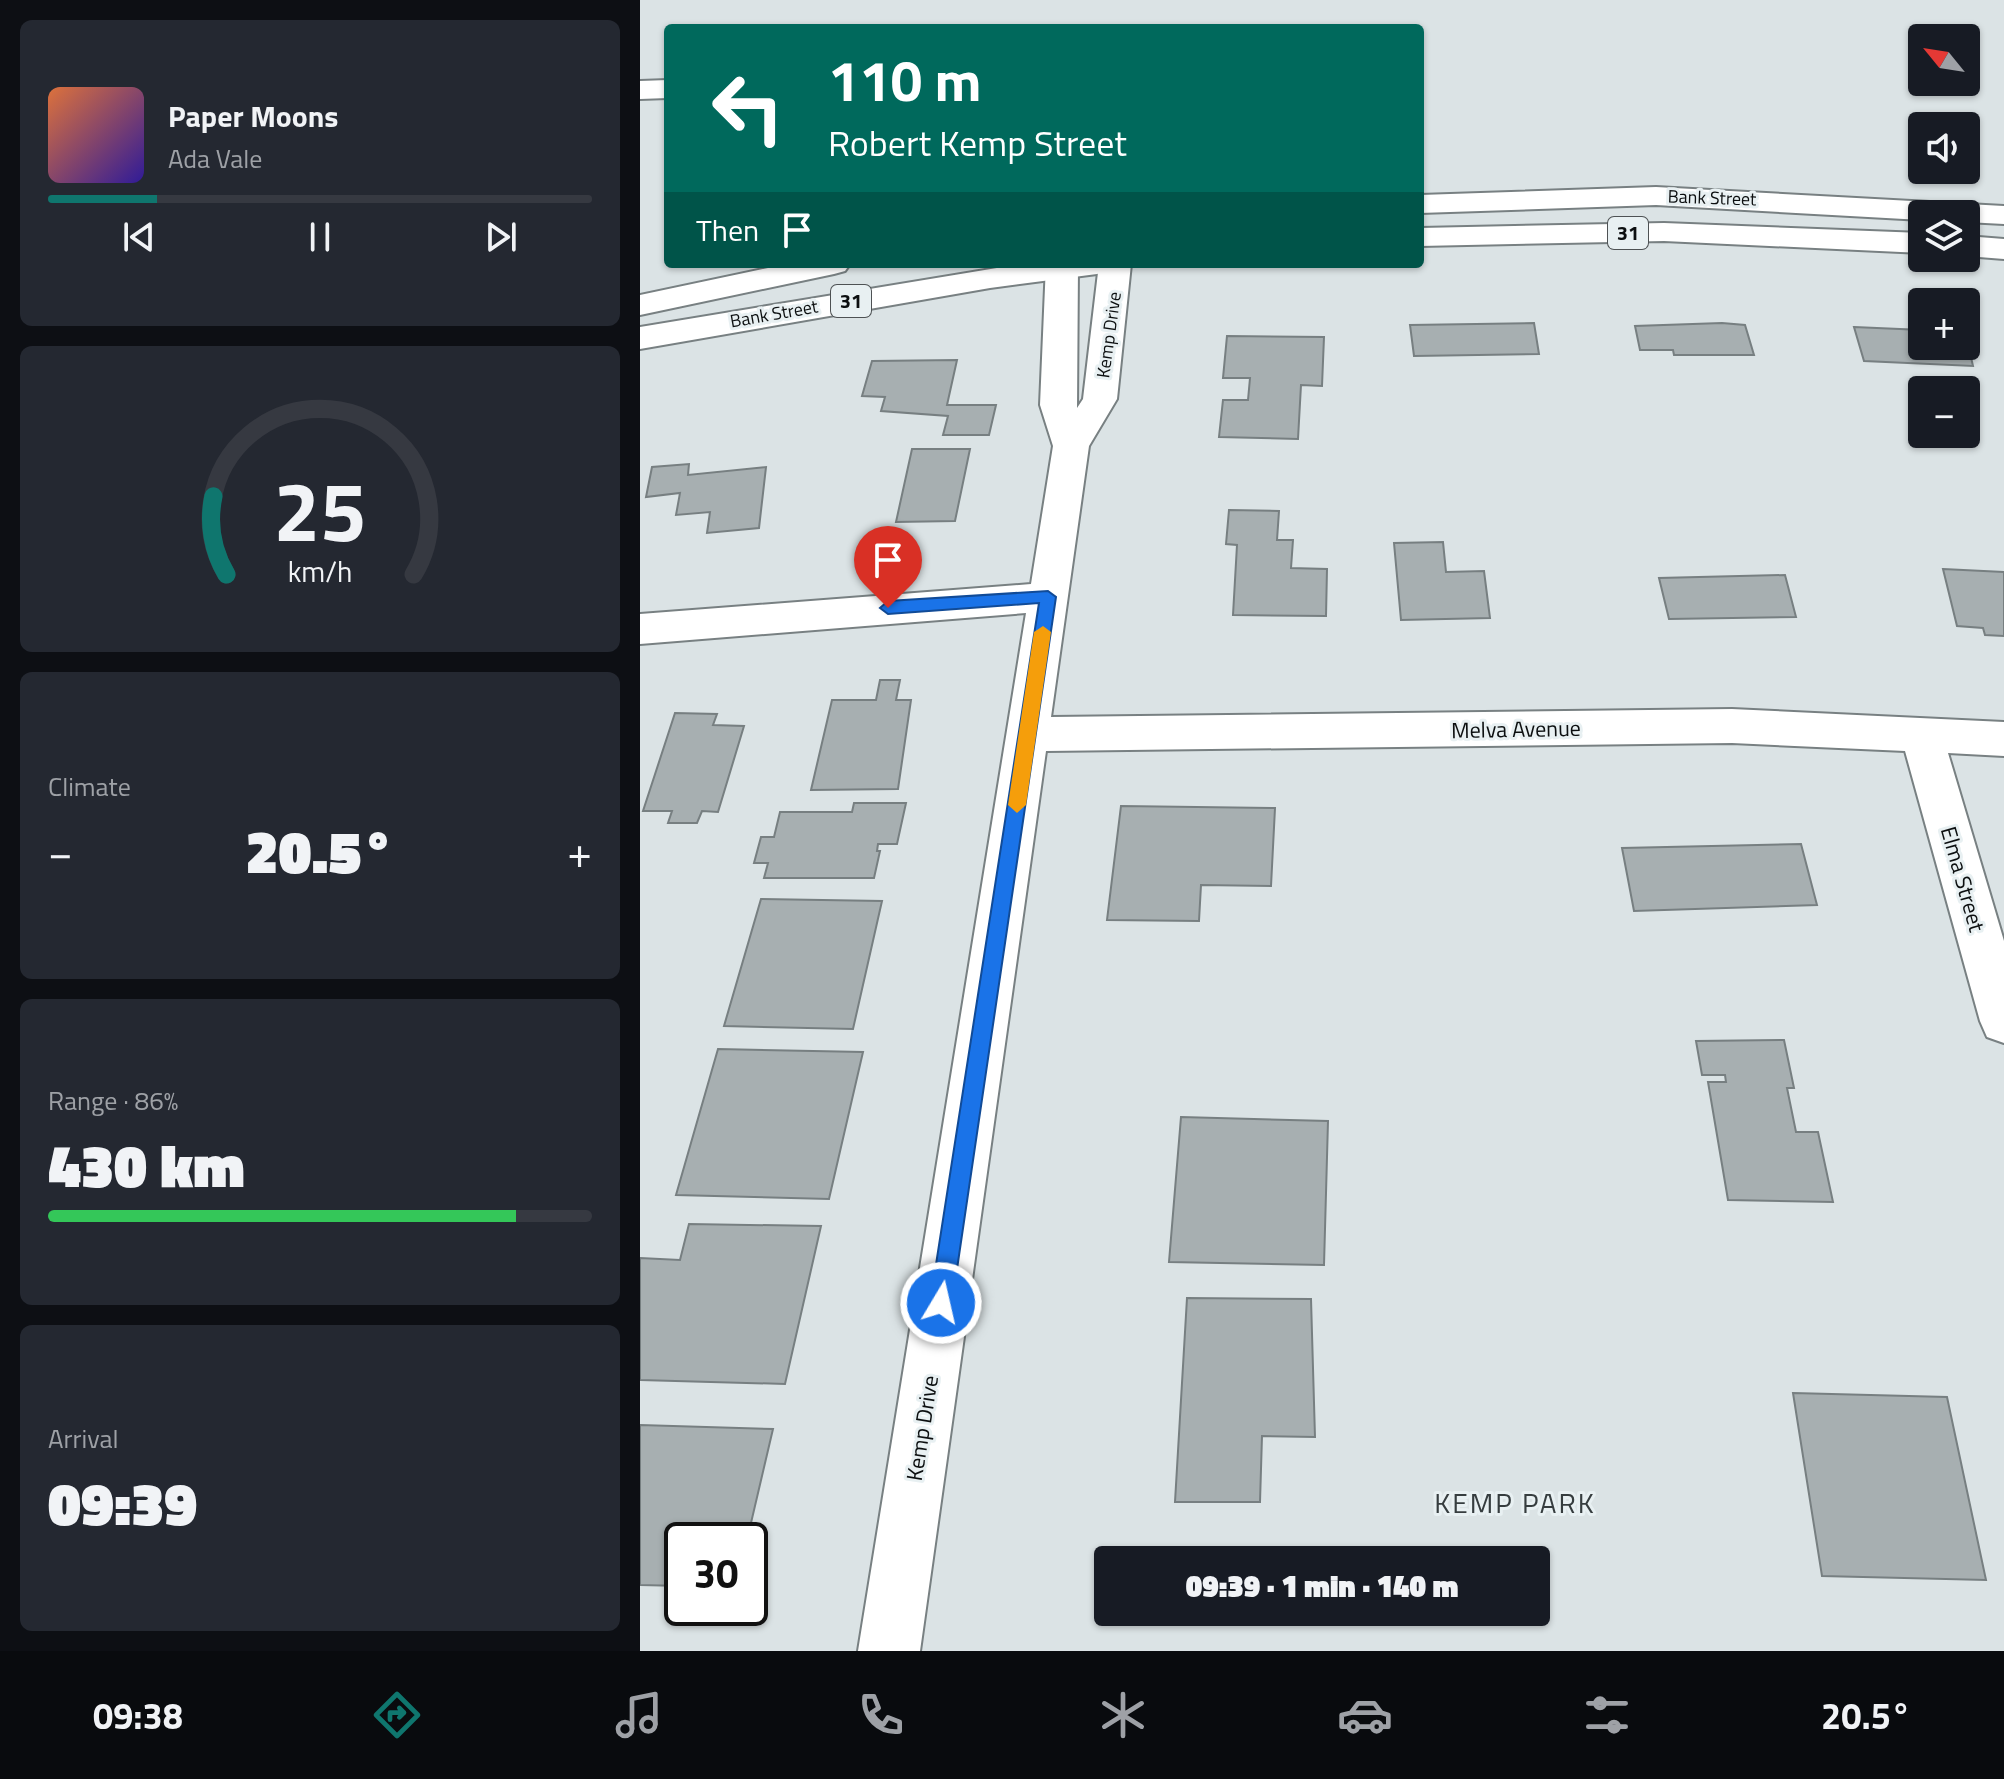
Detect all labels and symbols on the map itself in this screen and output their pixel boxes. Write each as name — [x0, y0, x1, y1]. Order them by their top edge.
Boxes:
north arrow — [1908, 24, 1980, 96]
street label: Bank Street — [1667, 182, 1758, 213]
road number: 31 — [1608, 217, 1648, 249]
road number: 31 — [831, 285, 871, 317]
street label: Kemp Drive — [1089, 290, 1128, 380]
street label: Bank Street — [728, 292, 821, 335]
pin — [854, 526, 922, 608]
street label: Melva Avenue — [1451, 711, 1581, 747]
street label: Elma Street — [1932, 822, 1994, 936]
position arrow — [899, 1261, 983, 1345]
street label: Kemp Drive — [897, 1373, 947, 1483]
district label: KEMP PARK — [1434, 1481, 1596, 1524]
speed limit sign: 30 — [664, 1522, 768, 1626]

